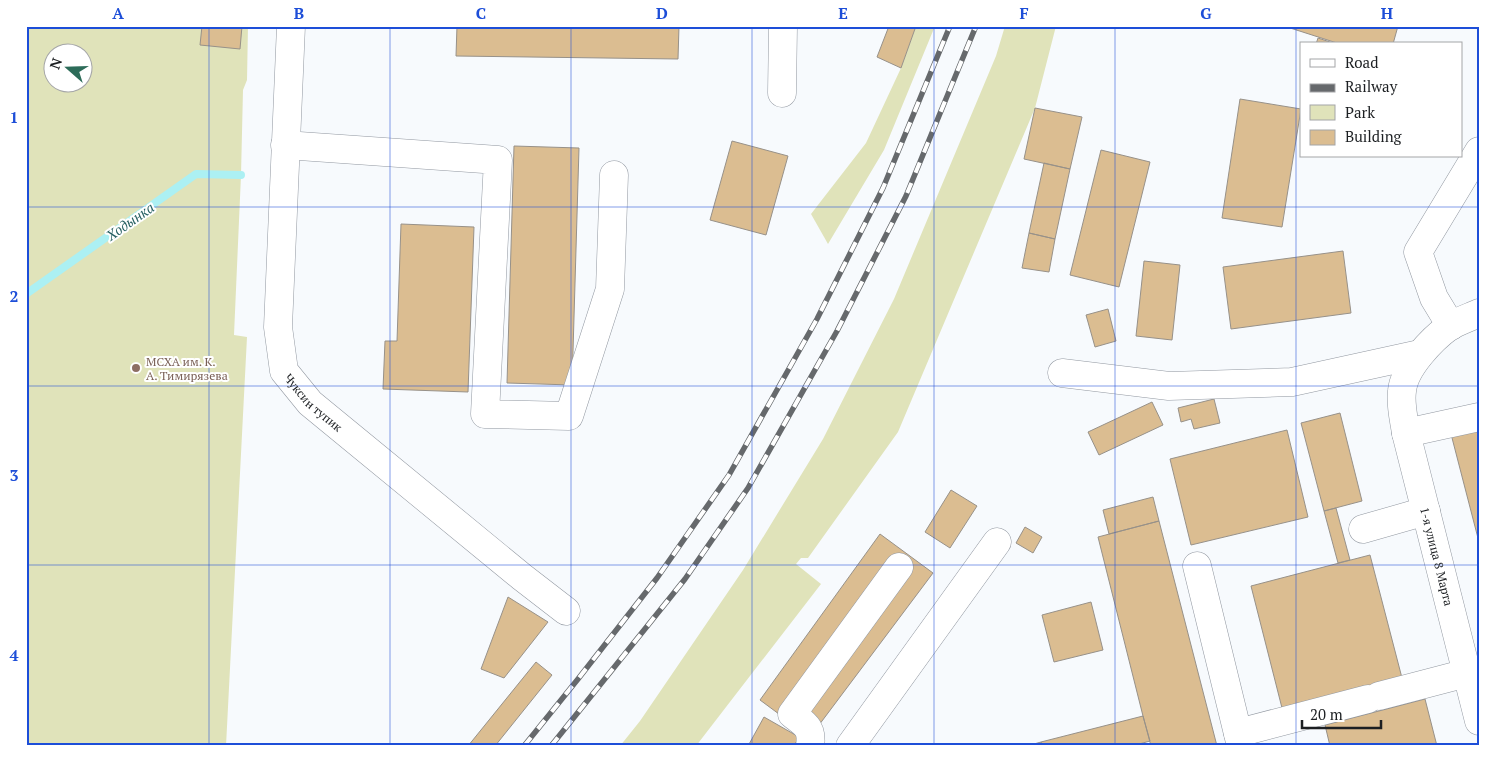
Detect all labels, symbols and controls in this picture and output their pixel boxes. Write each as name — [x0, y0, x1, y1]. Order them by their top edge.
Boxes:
text: A — [112, 2, 124, 24]
text: B — [294, 2, 304, 24]
text: C — [476, 2, 486, 24]
text: D — [656, 2, 668, 24]
text: E — [838, 2, 848, 24]
text: F — [1019, 2, 1029, 24]
text: G — [1200, 2, 1212, 24]
text: H — [1381, 2, 1393, 24]
north arrow — [42, 42, 92, 92]
legend — [1300, 42, 1462, 158]
text: Road — [1345, 52, 1378, 72]
text: N — [45, 55, 66, 72]
text: Railway — [1345, 76, 1398, 96]
text: Park — [1345, 102, 1375, 122]
text: 1 — [9, 106, 19, 128]
text: Building — [1345, 126, 1403, 146]
water label: Ходынка — [101, 198, 158, 245]
text: 2 — [9, 285, 19, 307]
place label: МСХА им. К. А. Тимирязева — [146, 354, 228, 383]
marker: МСХА им. К. А. Тимирязева — [130, 362, 142, 374]
street label: Чуксин тупик — [281, 370, 346, 435]
text: 3 — [9, 464, 19, 486]
street label: 1-я улица 8 Марта — [1418, 505, 1457, 607]
text: 4 — [9, 644, 19, 666]
scale bar — [1302, 697, 1381, 729]
text: 20 m — [1310, 704, 1343, 724]

